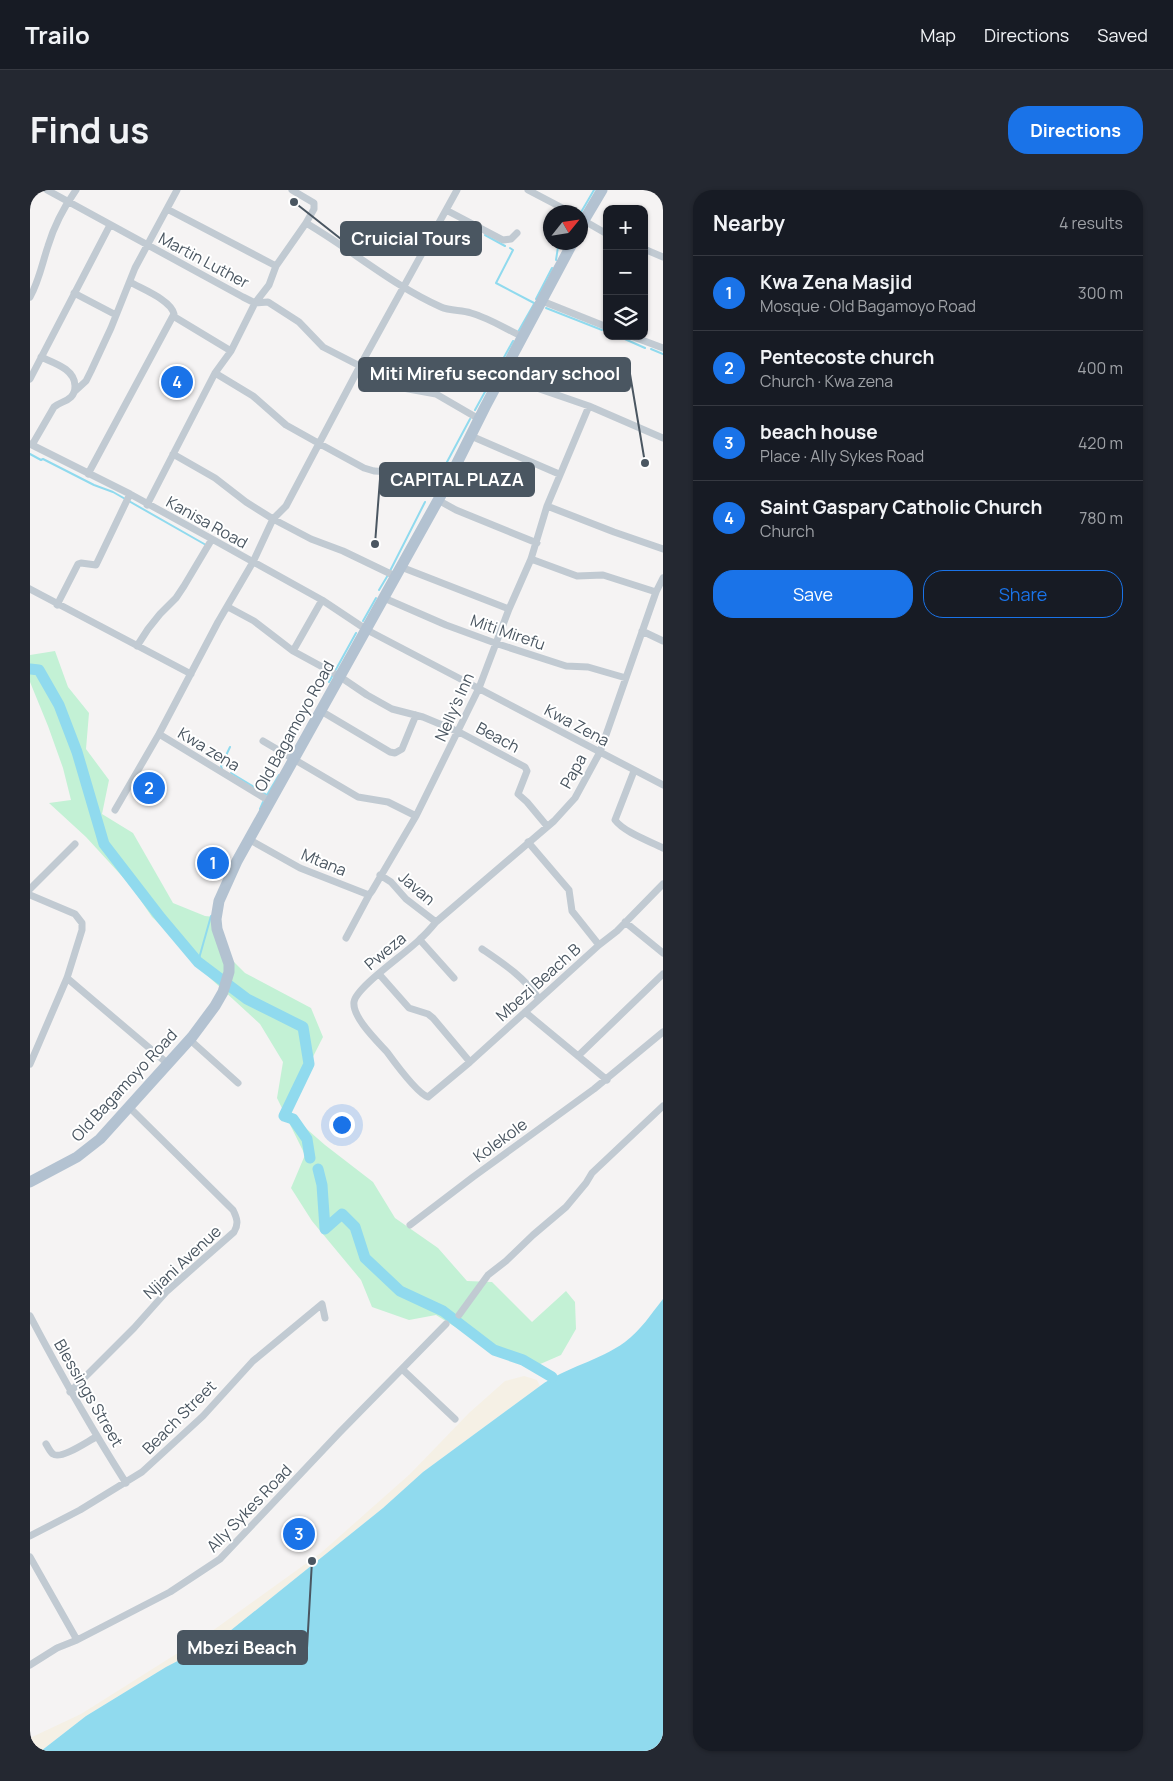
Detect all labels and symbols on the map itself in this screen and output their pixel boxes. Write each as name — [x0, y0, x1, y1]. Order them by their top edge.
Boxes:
north arrow — [543, 205, 588, 250]
callout: Cruicial Tours — [341, 222, 481, 255]
text: Cruicial Tours — [351, 226, 471, 250]
street label: Martin Luther — [155, 227, 253, 293]
callout: Miti Mirefu secondary school — [359, 358, 630, 391]
text: Miti Mirefu secondary school — [370, 361, 620, 385]
pin: 4 — [161, 363, 193, 401]
callout: CAPITAL PLAZA — [380, 463, 534, 496]
text: CAPITAL PLAZA — [390, 467, 524, 491]
street label: Kanisa Road — [162, 491, 252, 553]
street label: Miti Mirefu — [468, 609, 548, 655]
street label: Old Bagamoyo Road — [249, 657, 339, 795]
street label: Nelly's Inn — [429, 669, 479, 745]
street label: Kwa Zena — [541, 699, 613, 751]
street label: Beach — [472, 716, 524, 758]
street label: Kwa zena — [174, 722, 244, 776]
street label: Papa — [555, 750, 591, 792]
pin: 2 — [133, 769, 165, 807]
street label: Mtana — [298, 843, 350, 881]
pin: 1 — [197, 844, 229, 882]
street label: Javan — [394, 866, 440, 910]
street label: Pweza — [360, 927, 410, 975]
street label: Mbezi Beach B — [491, 938, 585, 1026]
street label: Old Bagamoyo Road — [66, 1024, 182, 1146]
your location — [329, 1112, 355, 1138]
street label: Kolekole — [469, 1113, 531, 1167]
street label: Njiani Avenue — [138, 1220, 226, 1304]
street label: Blessings Street — [49, 1335, 129, 1451]
street label: Beach Street — [137, 1375, 221, 1459]
street label: Ally Sykes Road — [201, 1459, 297, 1557]
pin: 3 — [283, 1515, 315, 1553]
callout: Mbezi Beach — [178, 1631, 307, 1664]
text: Mbezi Beach — [187, 1635, 297, 1659]

